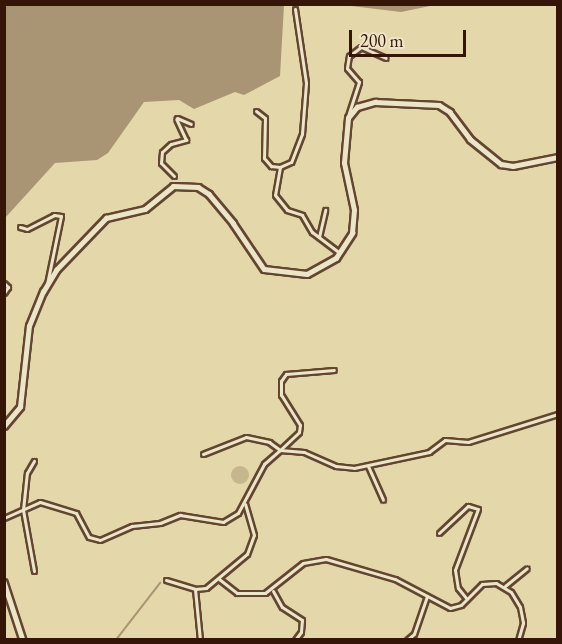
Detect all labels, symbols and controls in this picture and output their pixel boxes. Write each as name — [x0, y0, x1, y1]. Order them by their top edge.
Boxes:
scale bar — [352, 18, 469, 56]
text: 200 m — [360, 29, 404, 52]

